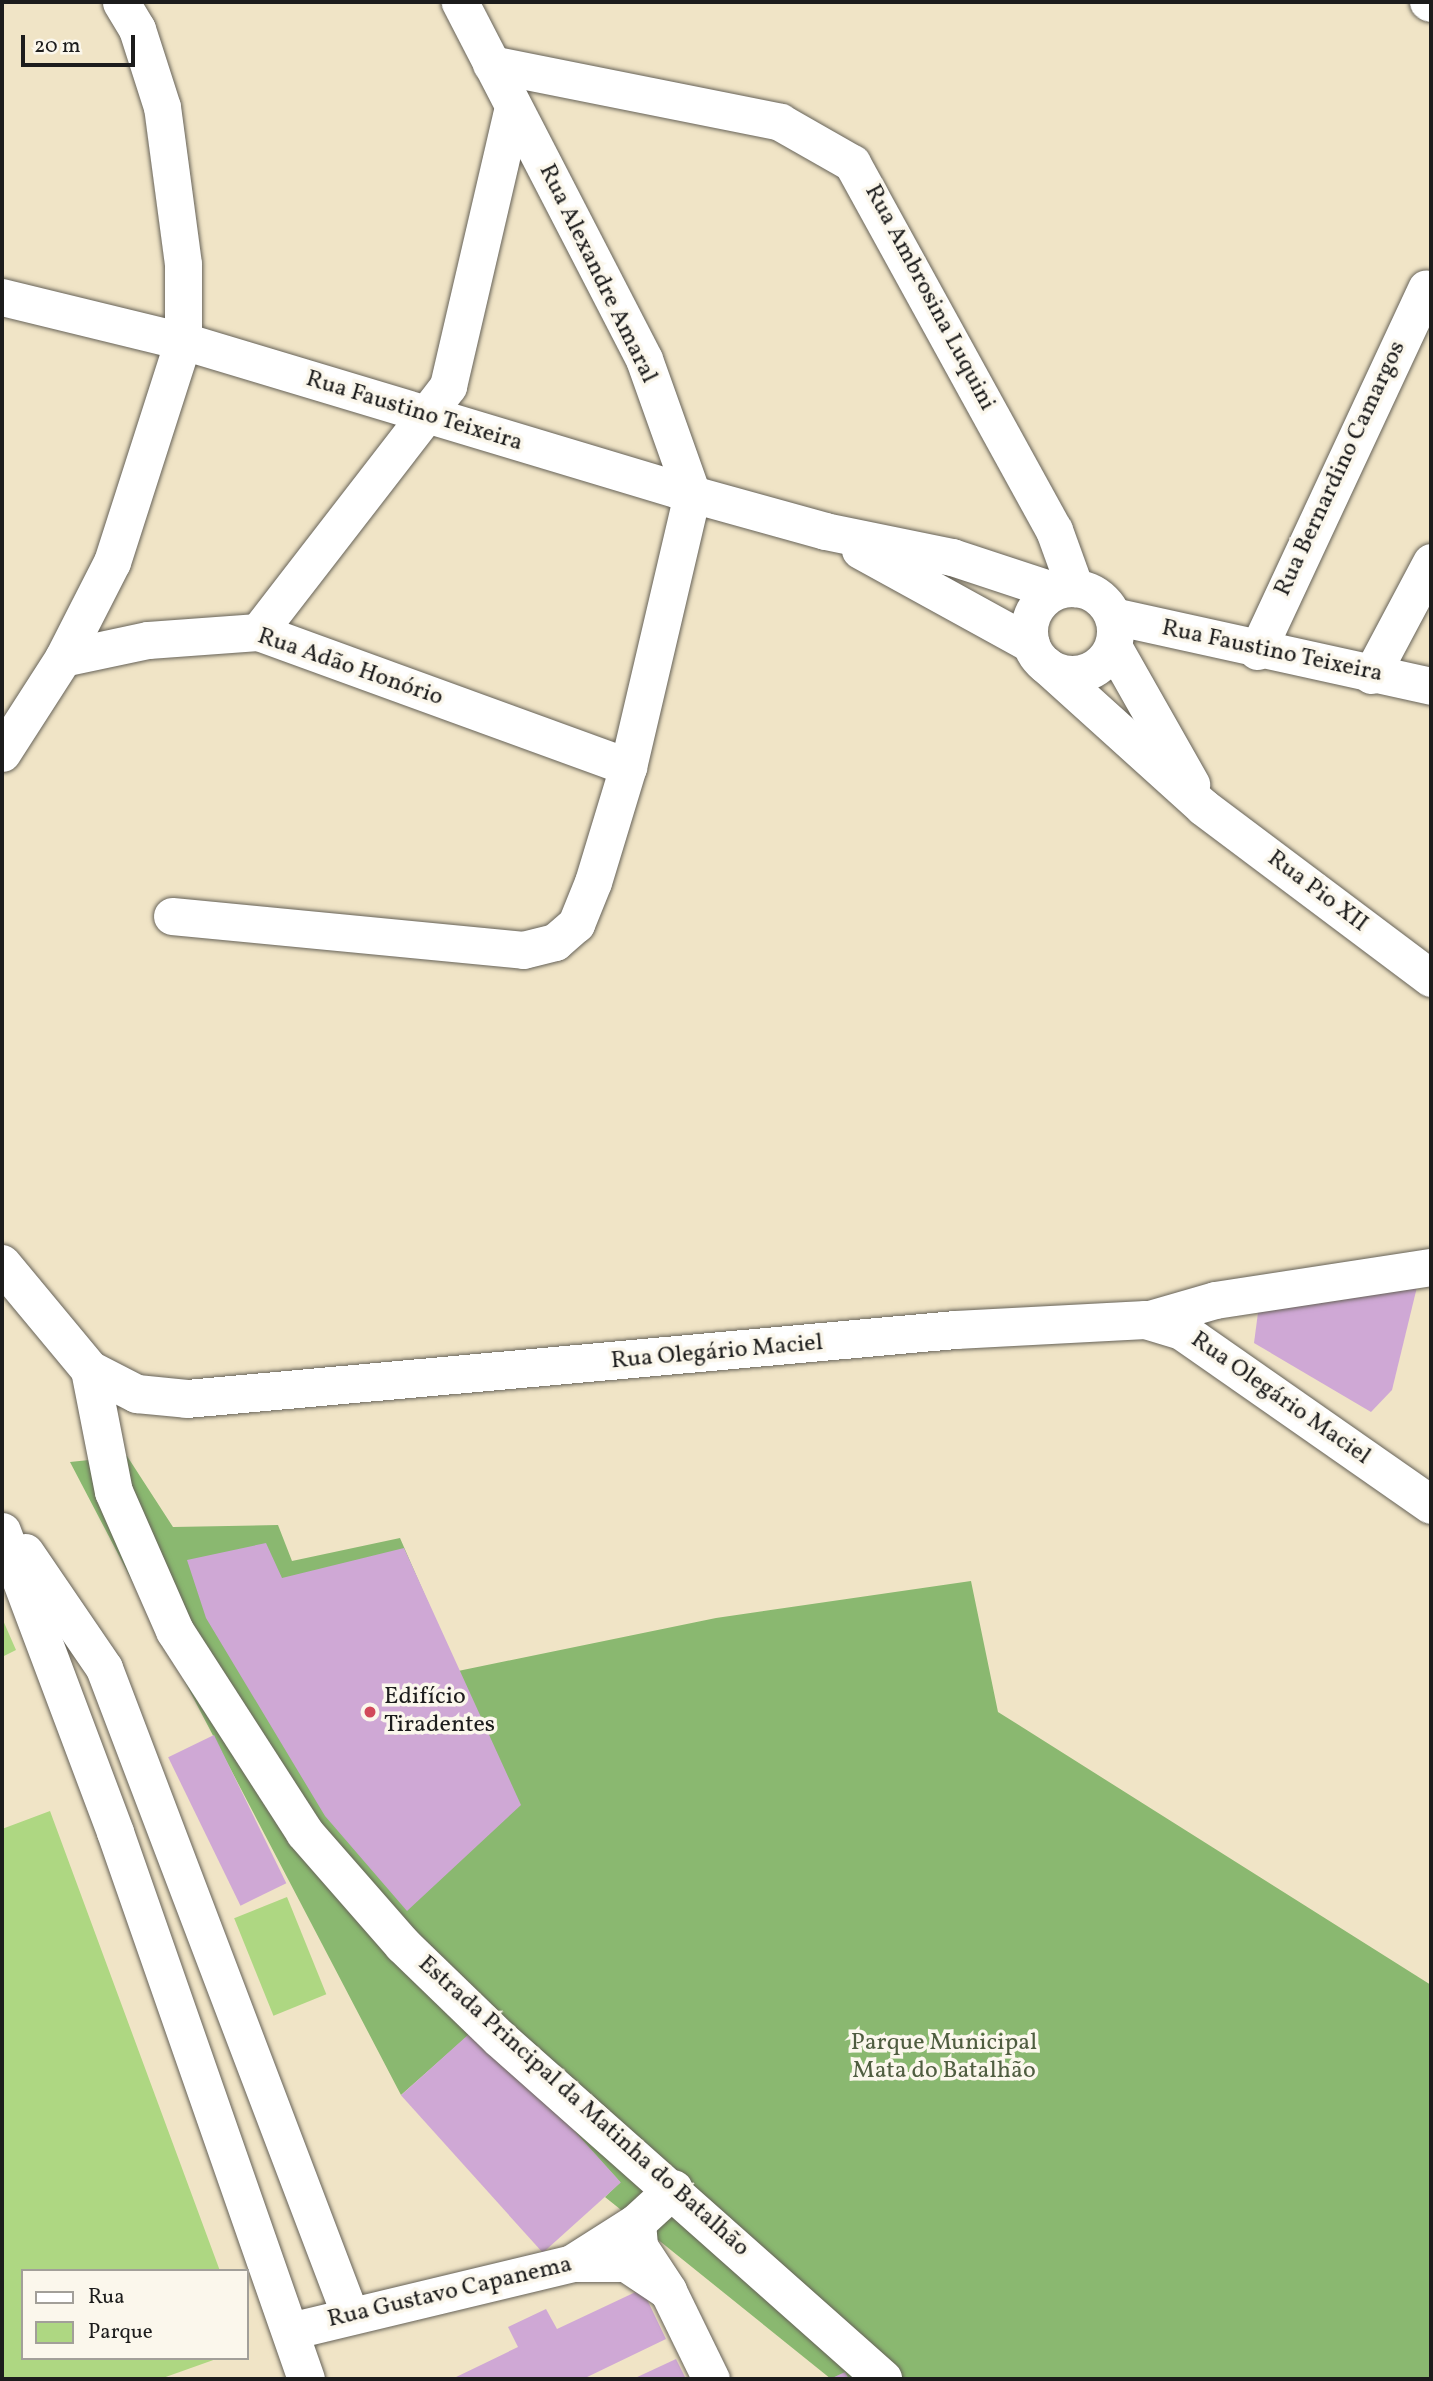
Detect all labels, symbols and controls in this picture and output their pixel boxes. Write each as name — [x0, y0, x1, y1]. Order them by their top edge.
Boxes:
scale bar — [24, 21, 138, 65]
text: 20 m — [34, 32, 80, 61]
street label: Rua Alexandre Amaral — [531, 160, 663, 388]
street label: Rua Ambrosina Luquini — [857, 180, 1001, 416]
street label: Rua Bernardino Camargos — [1269, 337, 1413, 601]
street label: Rua Faustino Teixeira — [302, 365, 526, 459]
street label: Rua Faustino Teixeira — [1159, 614, 1385, 690]
street label: Rua Adão Honório — [254, 623, 446, 713]
street label: Rua Pio XII — [1261, 845, 1373, 939]
street label: Rua Olegário Maciel — [1185, 1326, 1375, 1472]
street label: Rua Olegário Maciel — [610, 1329, 824, 1377]
place label: Edifício Tiradentes — [384, 1684, 495, 1740]
marker: Edifício Tiradentes — [362, 1704, 378, 1720]
street label: Estrada Principal da Matinha do Batalhão — [411, 1950, 755, 2264]
park label: Parque Municipal Mata do Batalhão — [851, 2030, 1037, 2086]
street label: Rua Gustavo Capanema — [325, 2251, 575, 2335]
legend — [21, 2269, 248, 2360]
text: Rua — [88, 2283, 125, 2312]
text: Parque — [88, 2318, 153, 2347]

